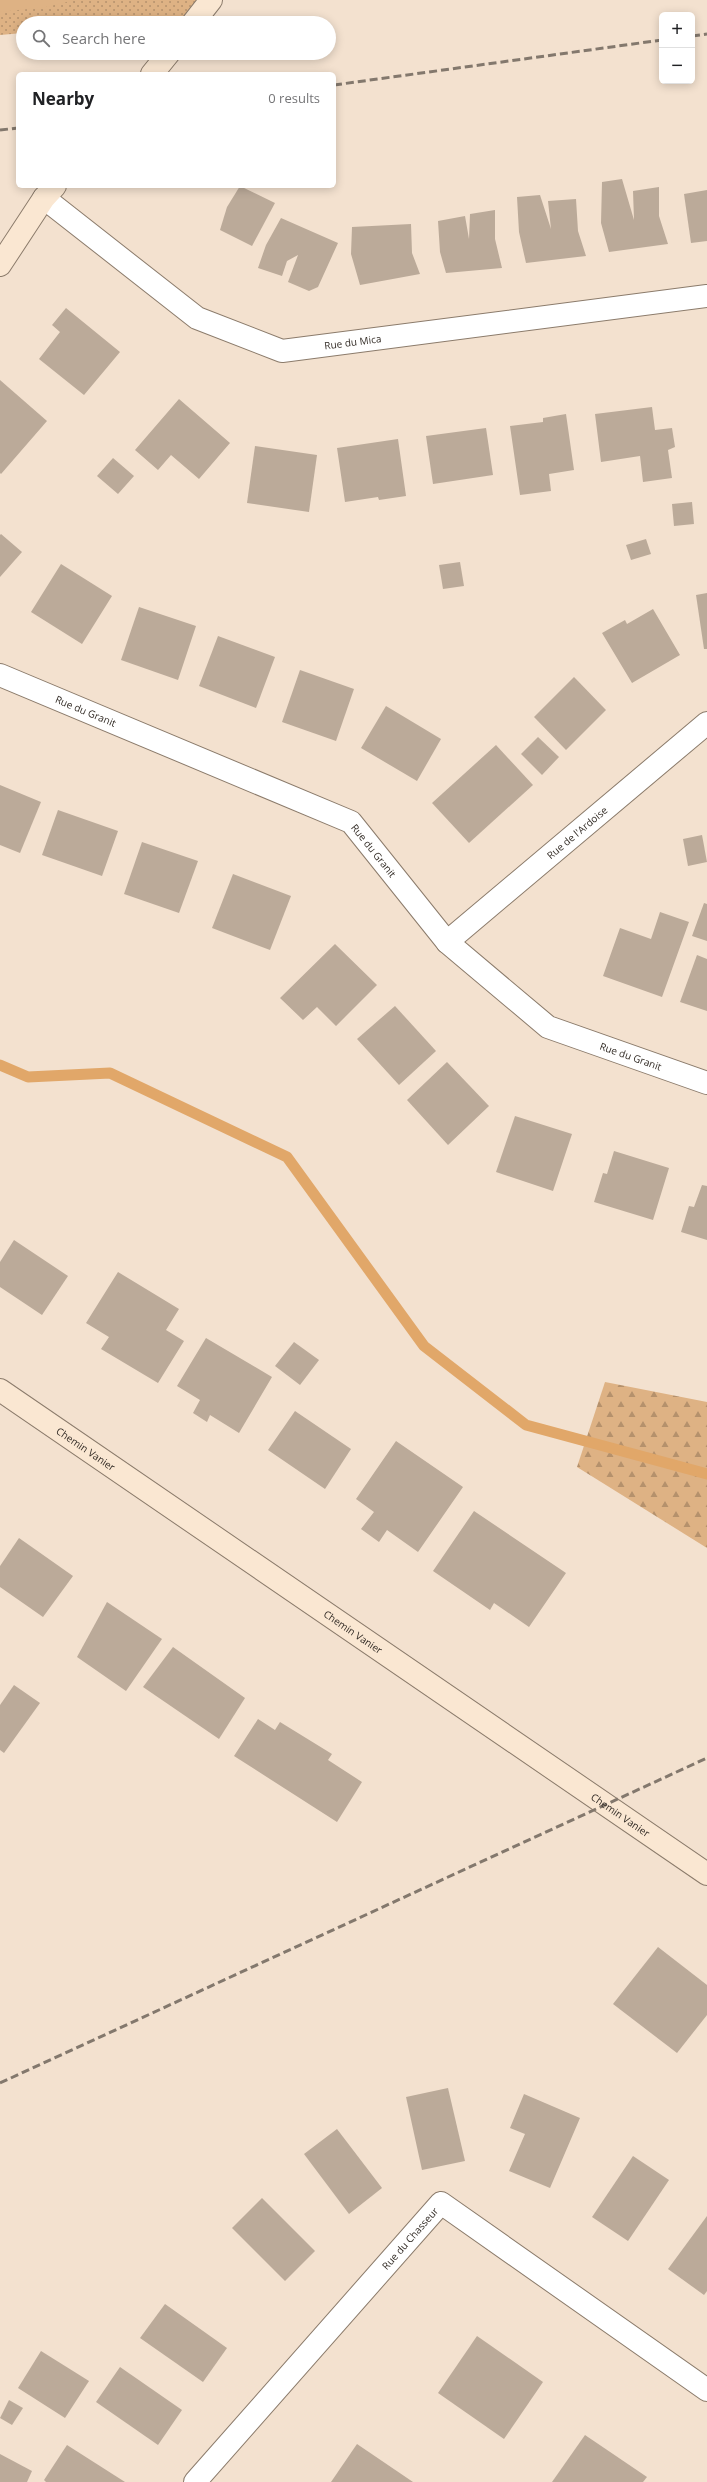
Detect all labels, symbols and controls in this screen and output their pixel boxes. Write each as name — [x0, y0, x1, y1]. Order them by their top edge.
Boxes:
map controls — [659, 12, 695, 84]
button: + — [659, 12, 695, 48]
search box — [16, 16, 336, 60]
icon: search — [30, 27, 52, 49]
text: Search here — [62, 28, 146, 48]
button: − — [659, 48, 695, 84]
text: Nearby — [32, 87, 94, 110]
text: 0 results — [268, 89, 320, 107]
street label: Rue du Mica — [323, 331, 382, 352]
street label: Rue du Granit — [53, 692, 119, 730]
street label: Rue de l'Ardoise — [544, 803, 611, 862]
street label: Rue du Granit — [348, 821, 400, 880]
street label: Rue du Granit — [598, 1039, 664, 1074]
street label: Chemin Vanier — [54, 1424, 118, 1474]
street label: Chemin Vanier — [321, 1607, 385, 1657]
street label: Chemin Vanier — [588, 1790, 653, 1840]
street label: Rue du Chasseur — [379, 2204, 441, 2272]

